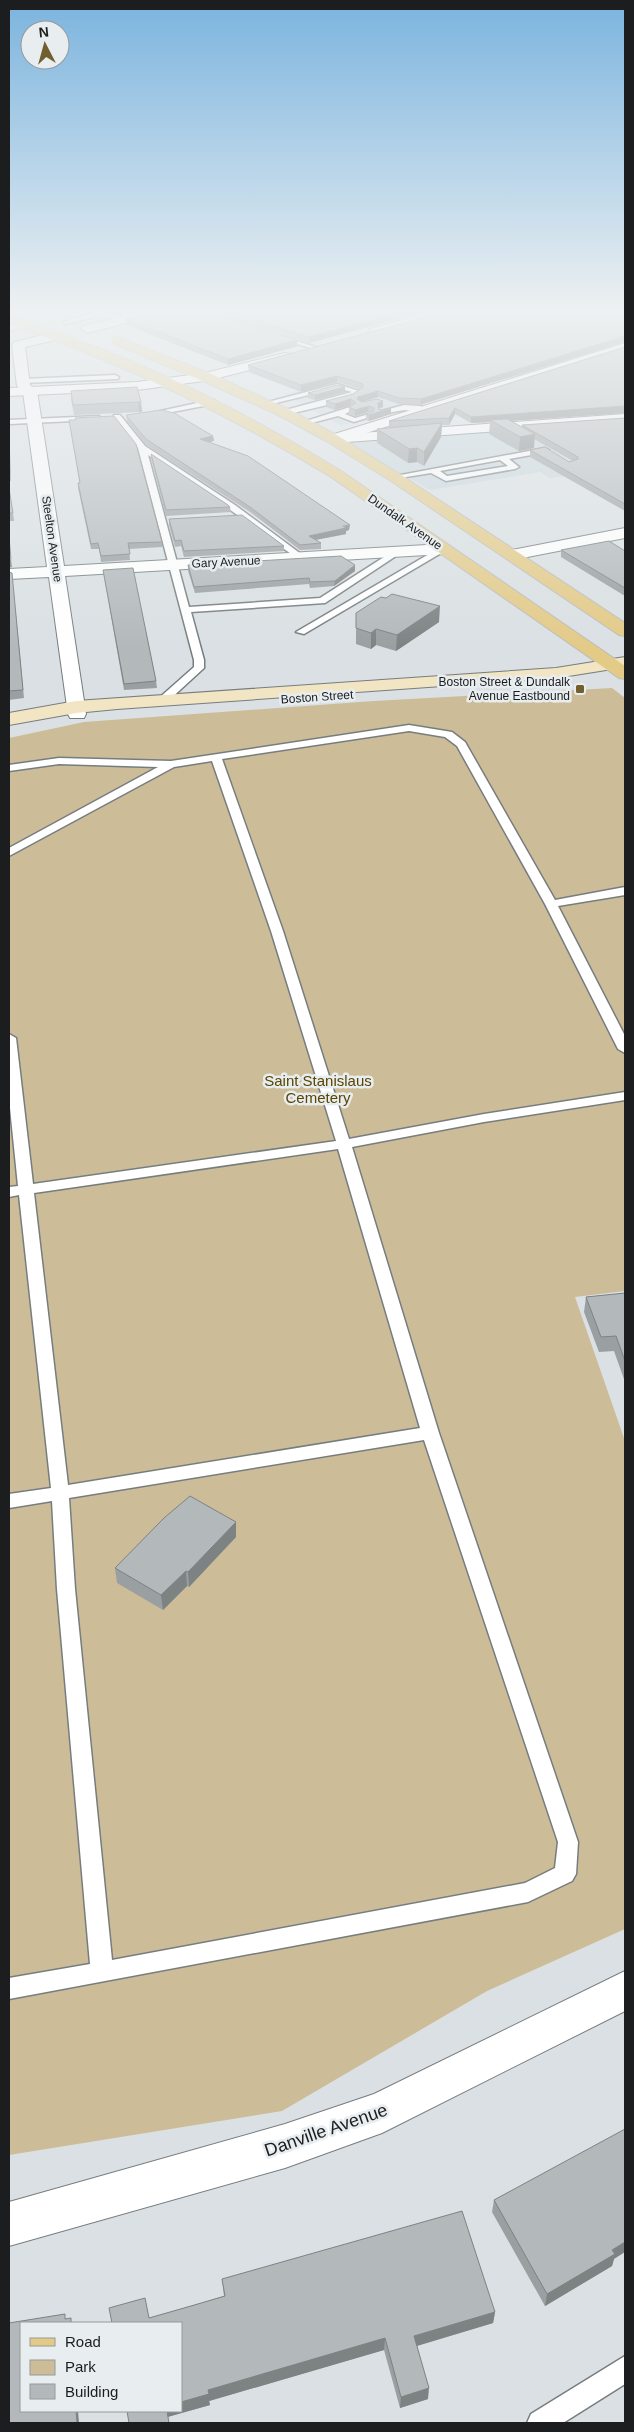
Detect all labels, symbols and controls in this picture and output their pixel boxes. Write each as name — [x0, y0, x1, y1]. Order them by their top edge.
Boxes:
north arrow — [20, 20, 70, 70]
text: N — [38, 24, 50, 41]
street label: Dundalk Avenue — [365, 491, 445, 553]
street label: Steelton Avenue — [39, 495, 65, 583]
street label: Gary Avenue — [191, 553, 261, 571]
place label: Boston Street & Dundalk Avenue Eastbound — [439, 675, 571, 703]
marker: Boston Street & Dundalk Avenue Eastbound — [574, 683, 586, 695]
street label: Boston Street — [280, 687, 354, 707]
park label: Saint Stanislaus Cemetery — [264, 1072, 372, 1106]
street label: Danville Avenue — [262, 2100, 390, 2160]
legend — [20, 2322, 182, 2412]
text: Road — [65, 2333, 101, 2350]
text: Park — [65, 2358, 96, 2375]
text: Building — [65, 2383, 118, 2400]

